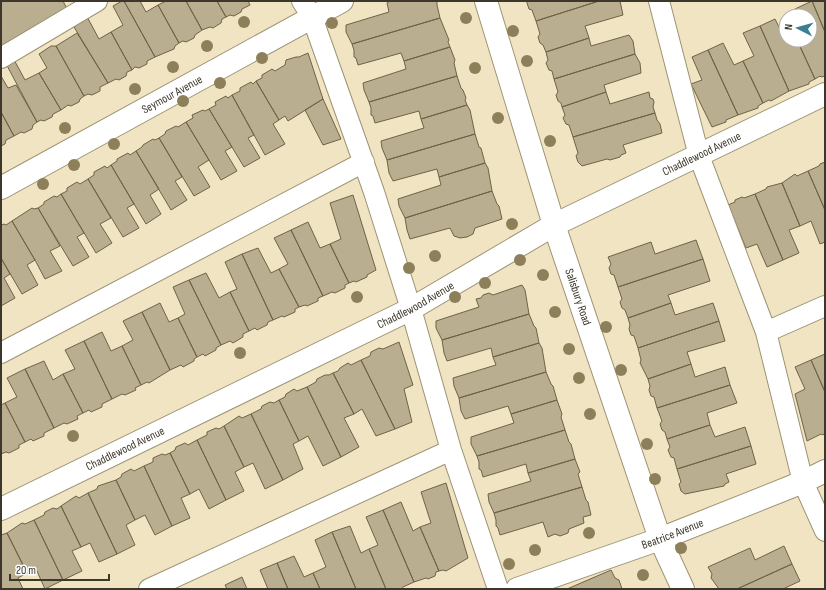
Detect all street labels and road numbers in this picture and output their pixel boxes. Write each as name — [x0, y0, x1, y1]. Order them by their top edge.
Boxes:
street label: Seymour Avenue — [139, 71, 205, 117]
street label: Chaddlewood Avenue — [660, 128, 744, 179]
street label: Salisbury Road — [562, 267, 595, 327]
street label: Chaddlewood Avenue — [374, 278, 457, 332]
street label: Chaddlewood Avenue — [83, 423, 167, 474]
street label: Beatrice Avenue — [640, 515, 706, 552]

